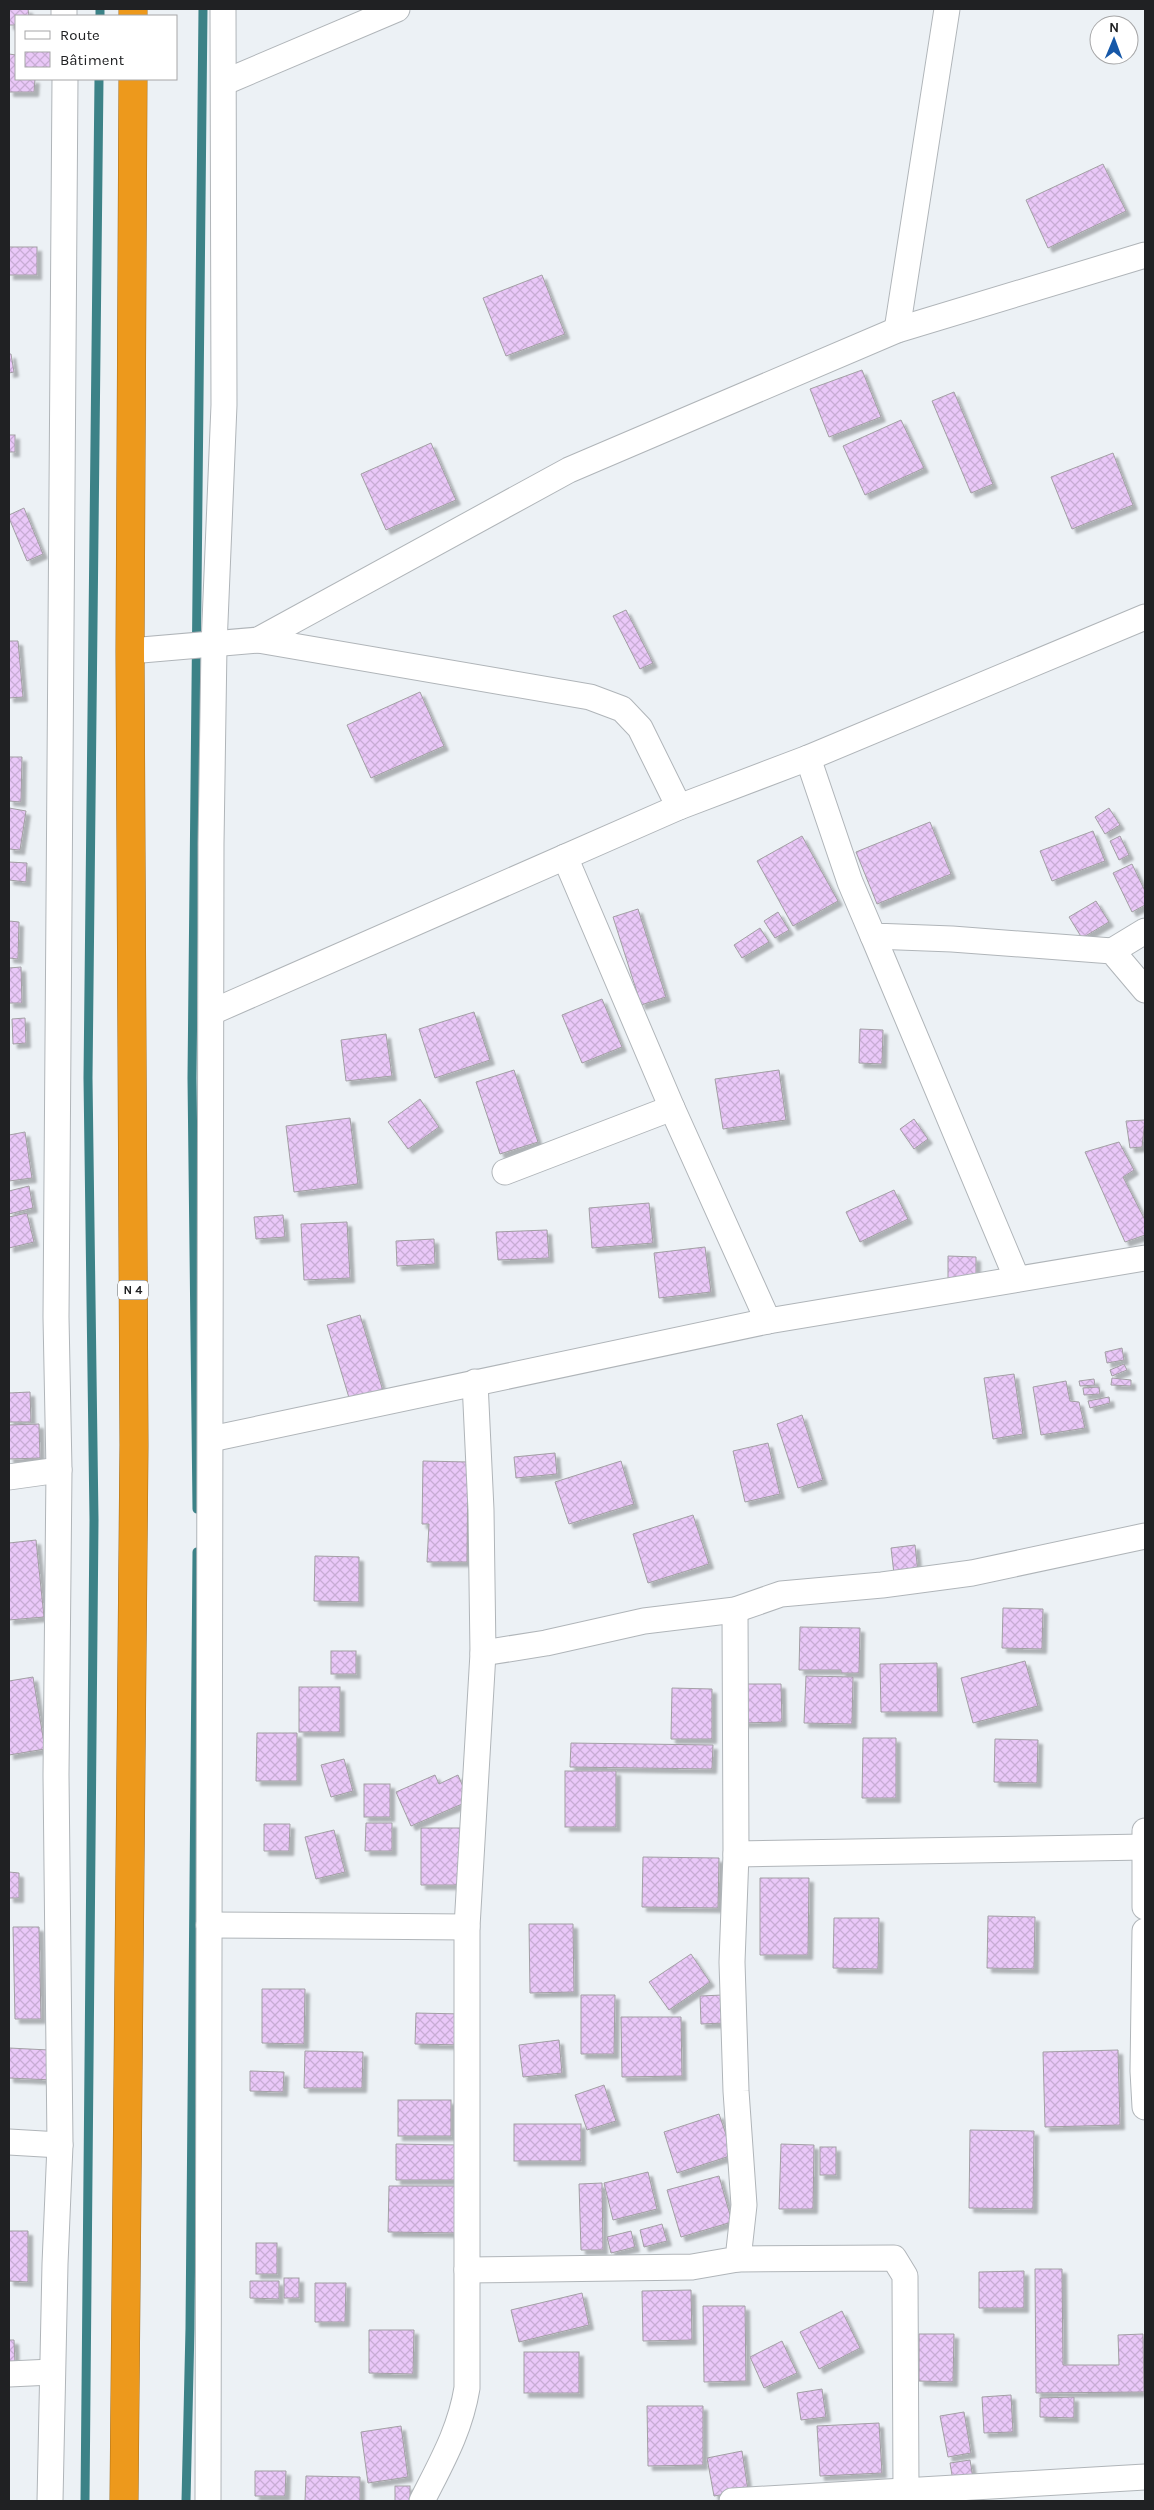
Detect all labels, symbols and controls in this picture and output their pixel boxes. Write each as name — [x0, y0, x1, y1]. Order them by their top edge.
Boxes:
legend — [15, 15, 178, 80]
north arrow — [1089, 15, 1139, 65]
text: N — [1109, 19, 1119, 36]
text: Route — [60, 26, 100, 44]
text: Bâtiment — [60, 51, 124, 69]
road number: N 4 — [118, 1280, 148, 1300]

